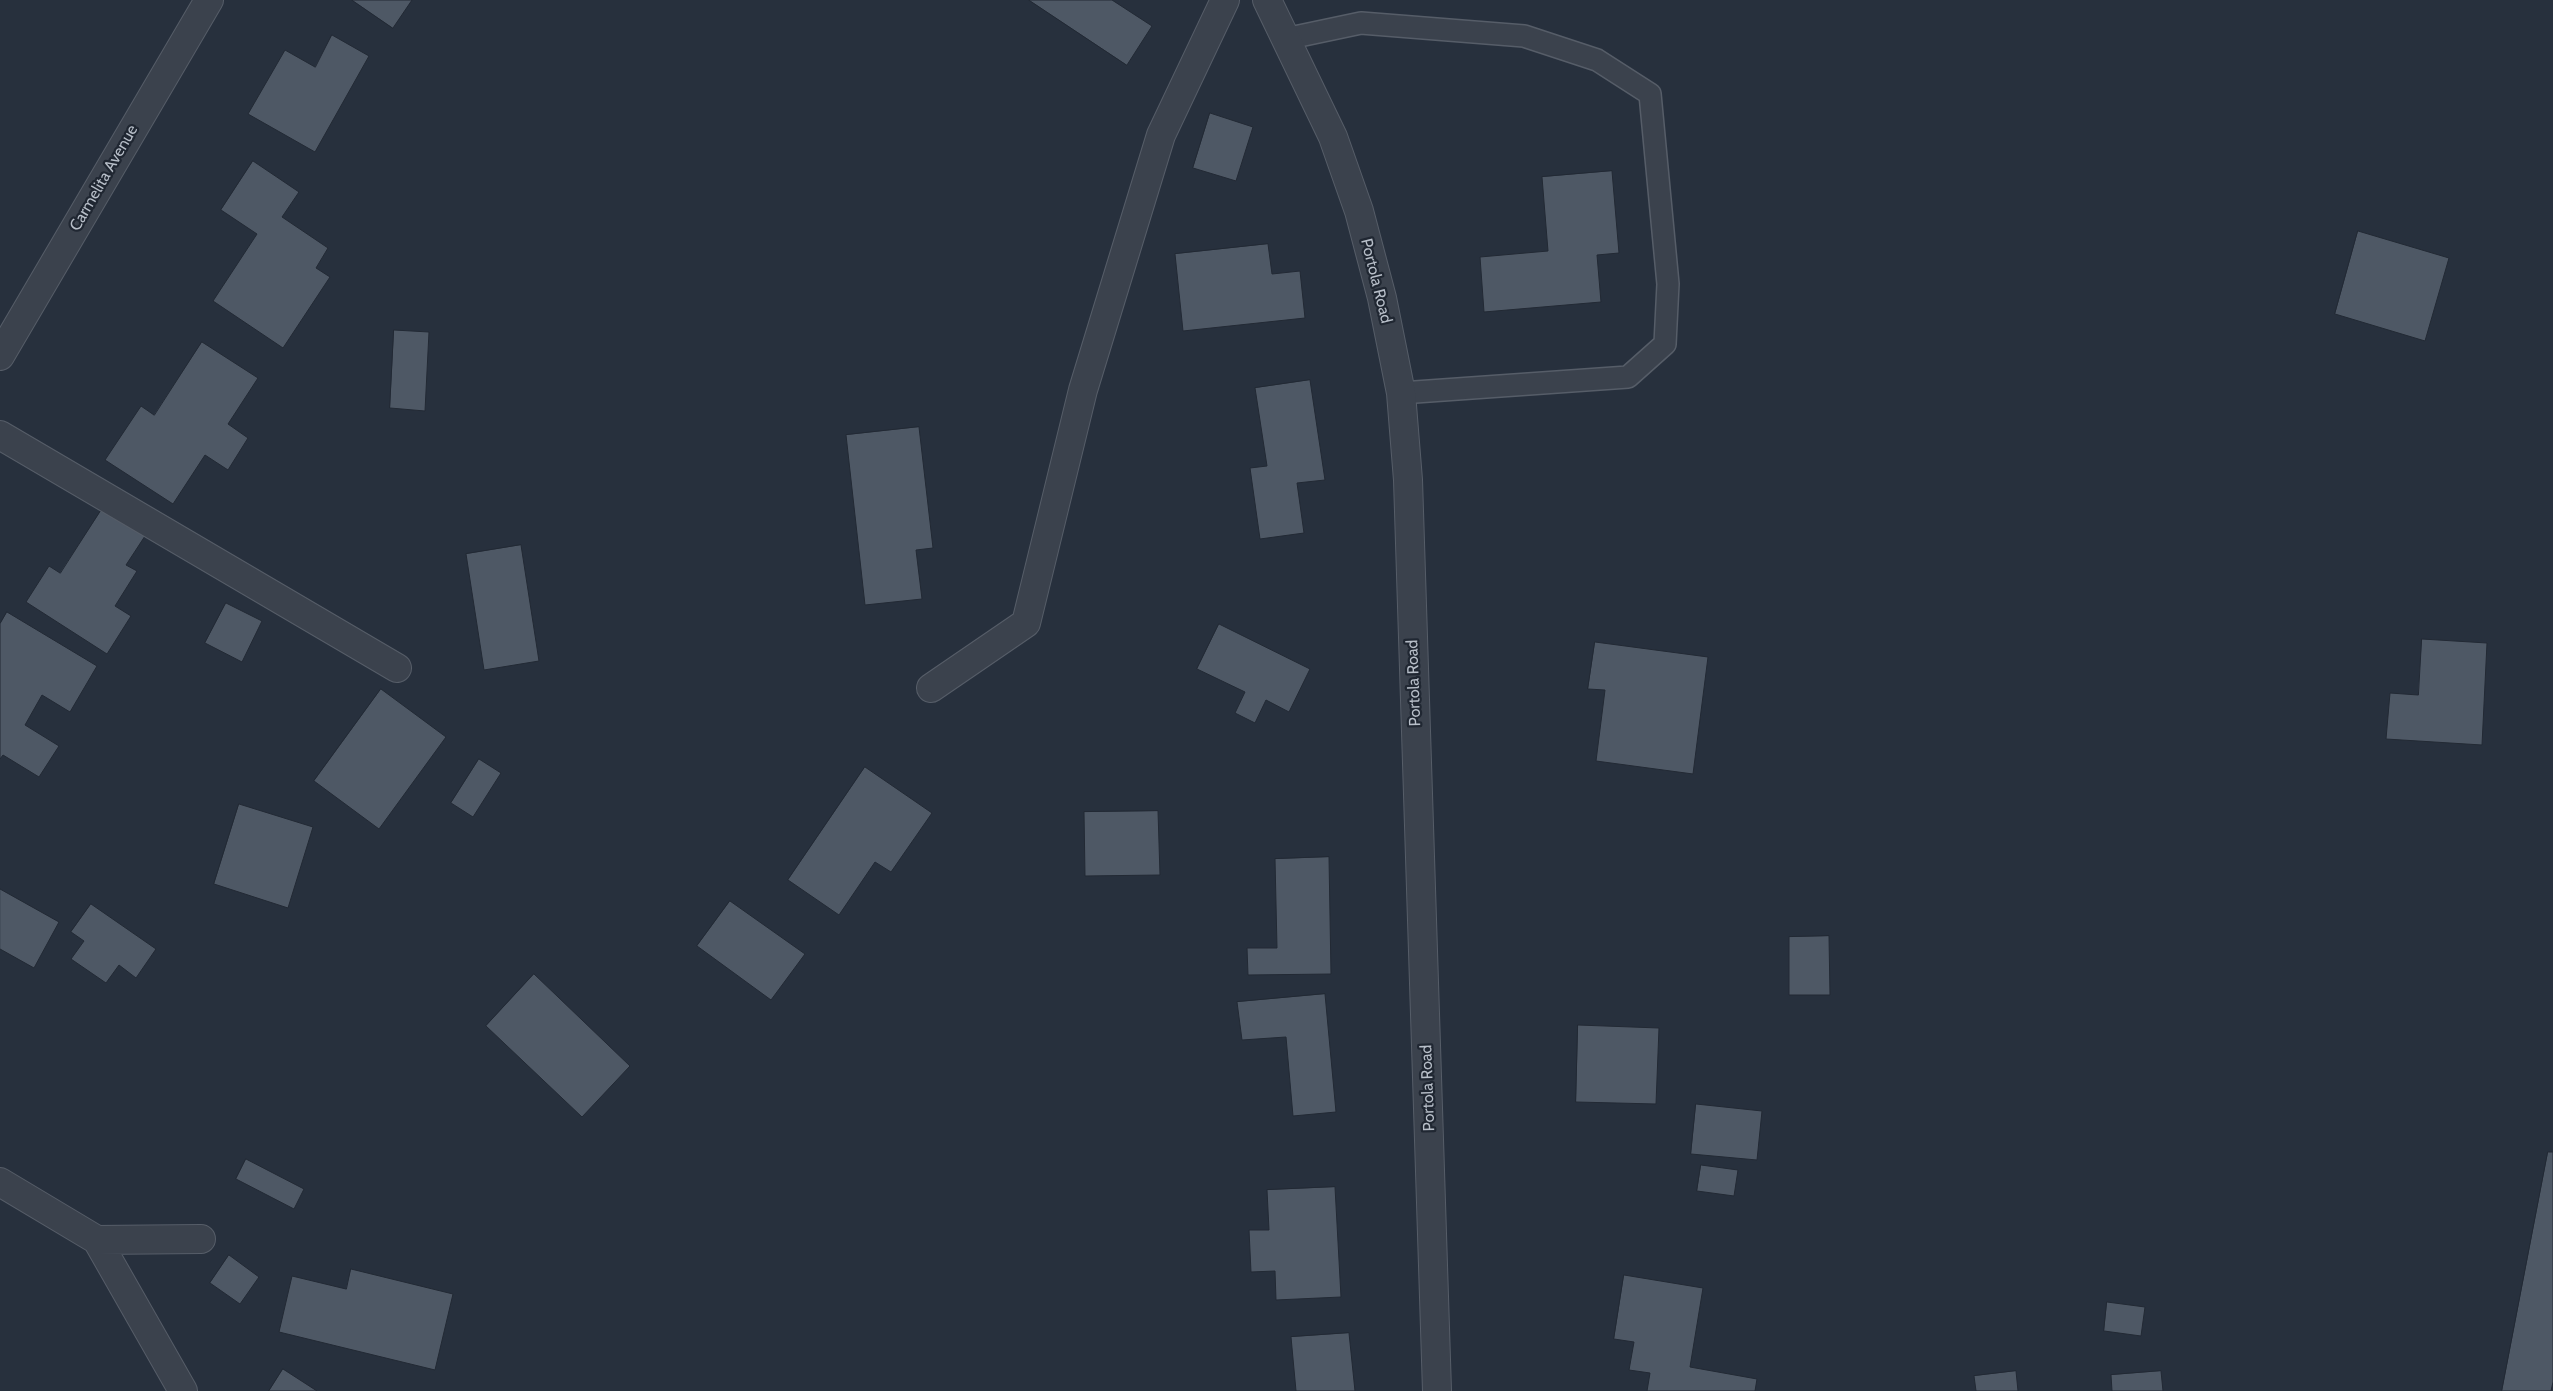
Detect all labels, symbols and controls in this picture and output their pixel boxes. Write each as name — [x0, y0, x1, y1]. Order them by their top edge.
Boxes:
street label: Carmelita Avenue — [66, 122, 142, 234]
street label: Portola Road — [1356, 237, 1396, 325]
street label: Portola Road — [1403, 639, 1425, 727]
street label: Portola Road — [1417, 1044, 1439, 1132]

